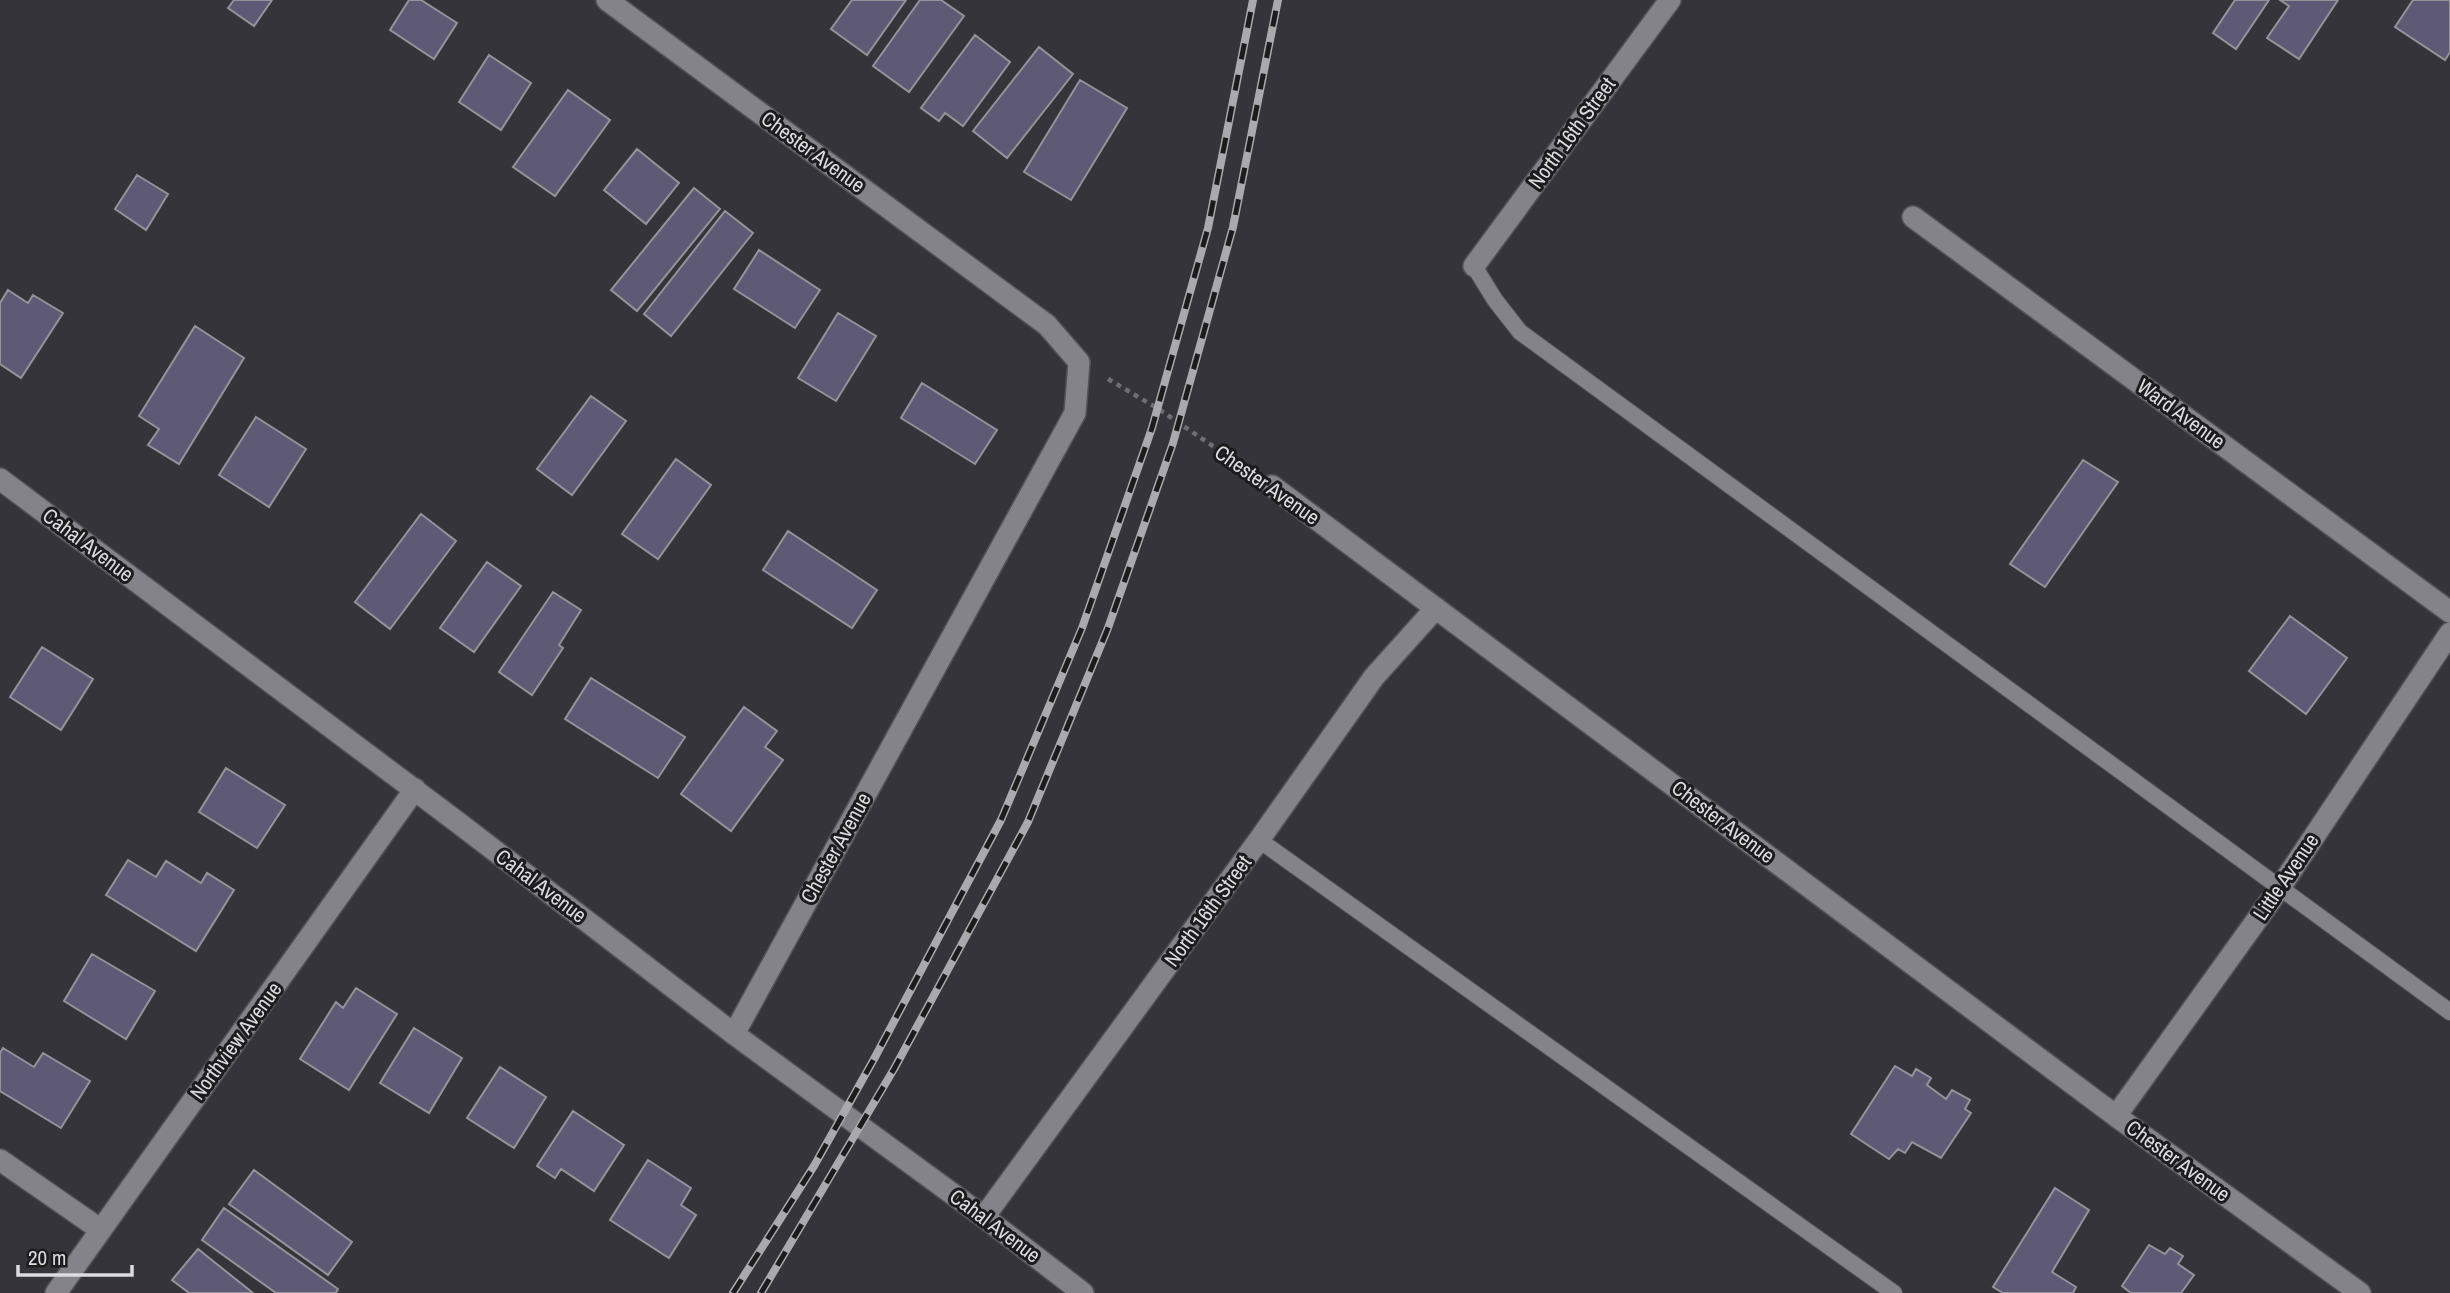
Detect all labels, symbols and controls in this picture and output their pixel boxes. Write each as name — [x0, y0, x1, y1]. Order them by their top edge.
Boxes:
street label: North 16th Street — [1521, 71, 1622, 194]
street label: Chester Avenue — [755, 104, 871, 199]
street label: Ward Avenue — [2131, 372, 2231, 455]
street label: Chester Avenue — [1209, 438, 1326, 532]
street label: Cahal Avenue — [37, 501, 140, 588]
street label: Chester Avenue — [1666, 773, 1781, 870]
street label: Chester Avenue — [793, 787, 878, 908]
street label: Little Avenue — [2246, 827, 2325, 926]
street label: Cahal Avenue — [490, 842, 593, 929]
street label: North 16th Street — [1157, 849, 1258, 972]
street label: Northview Avenue — [183, 976, 288, 1106]
street label: Chester Avenue — [2120, 1113, 2236, 1208]
street label: Cahal Avenue — [944, 1182, 1047, 1269]
scale bar — [18, 1234, 131, 1278]
text: 20 m — [28, 1243, 66, 1272]

